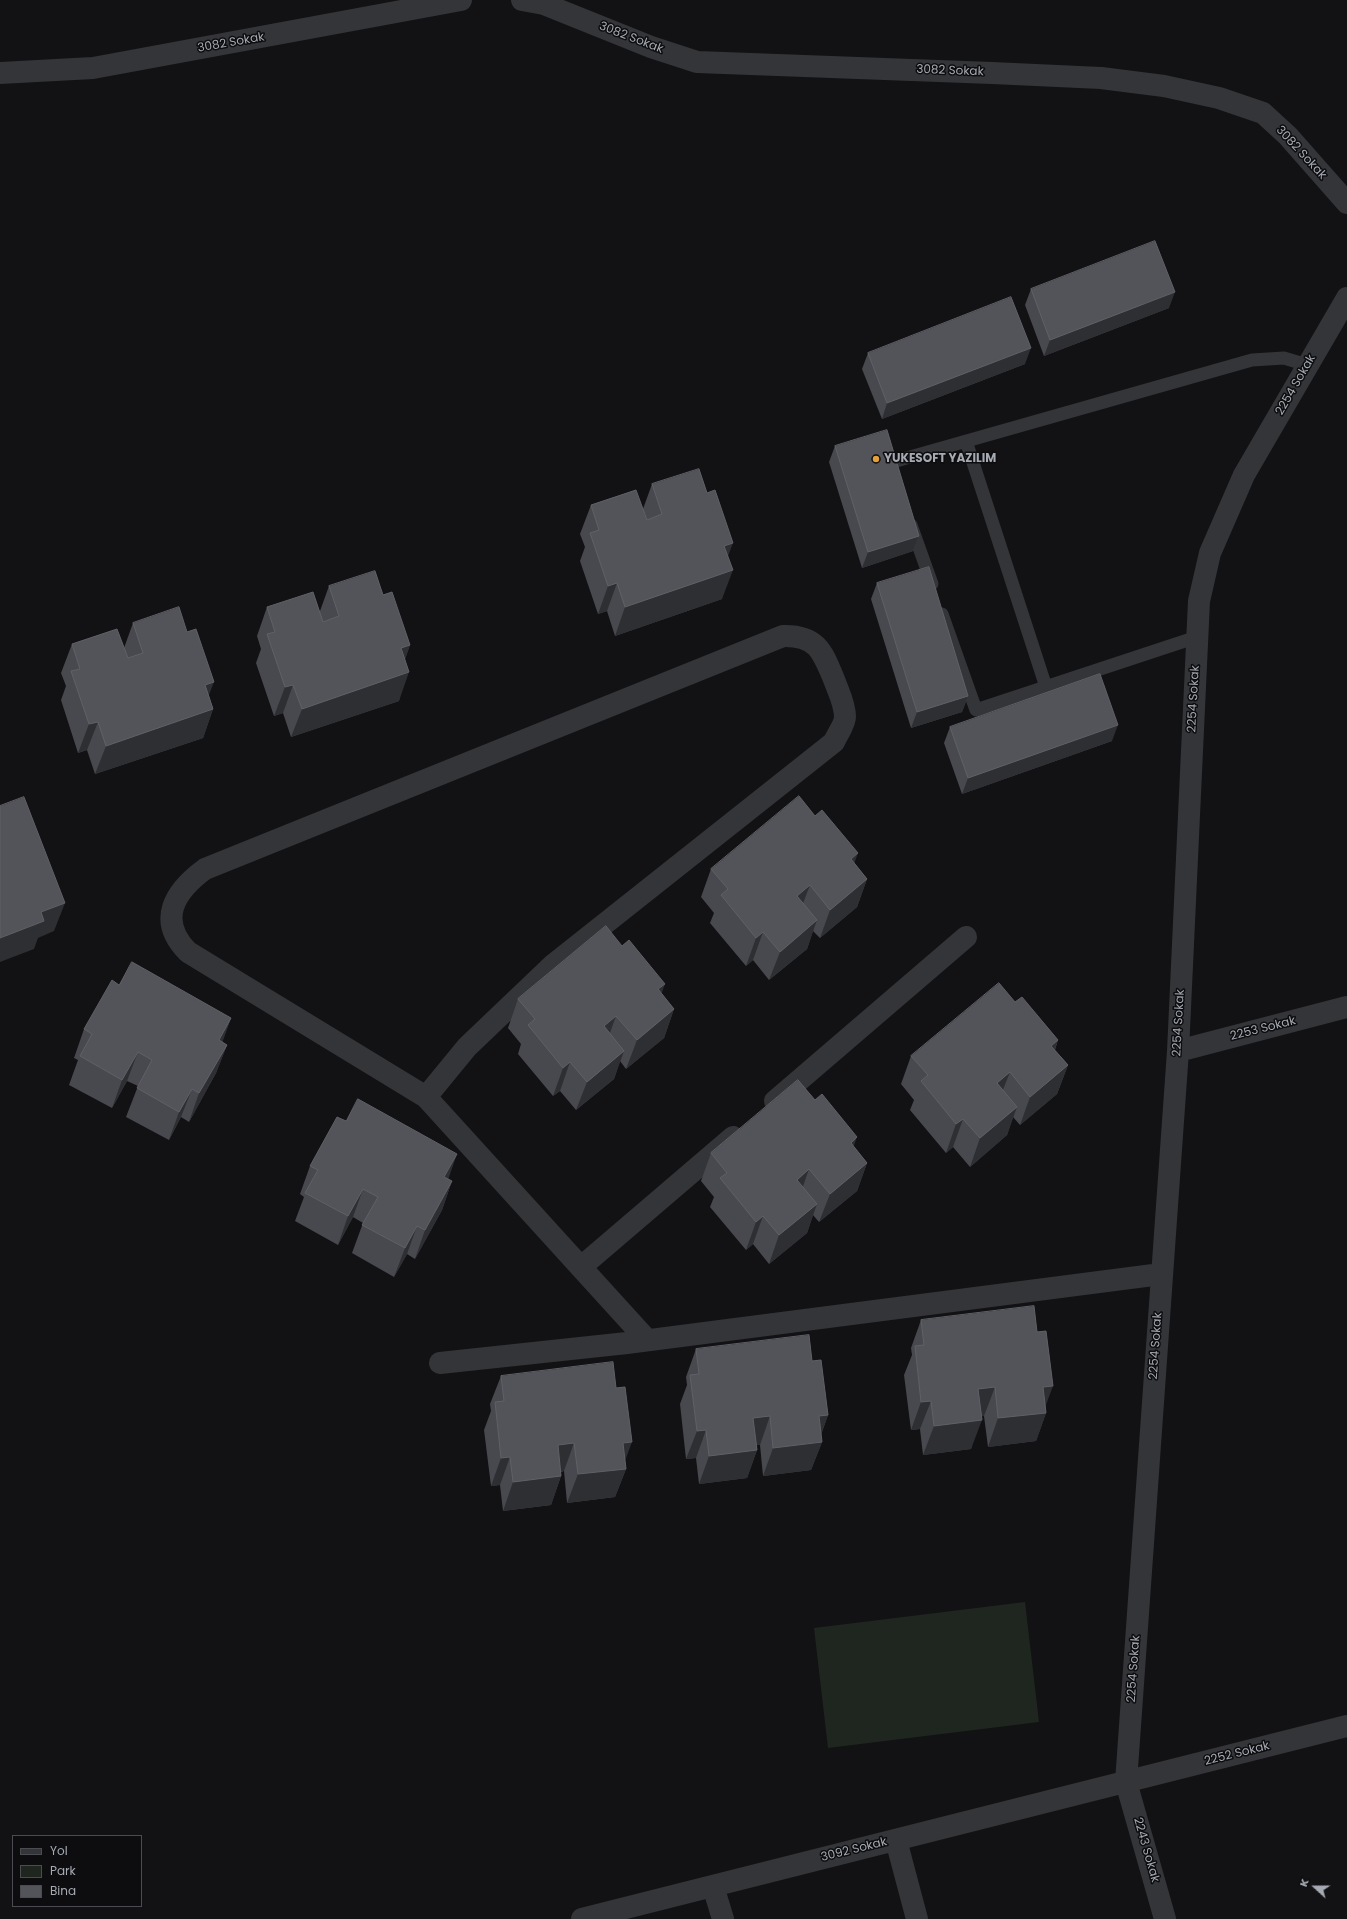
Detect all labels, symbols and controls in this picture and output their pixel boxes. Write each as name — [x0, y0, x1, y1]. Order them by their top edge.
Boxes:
street label: 3082 Sokak — [597, 19, 665, 57]
street label: 3082 Sokak — [197, 30, 265, 56]
street label: 3082 Sokak — [916, 63, 984, 79]
street label: 3082 Sokak — [1273, 123, 1329, 183]
street label: 2254 Sokak — [1273, 352, 1319, 418]
place label: YUKESOFT YAZILIM — [884, 452, 996, 466]
marker: YUKESOFT YAZILIM — [871, 454, 881, 464]
street label: 2254 Sokak — [1185, 665, 1203, 733]
street label: 2254 Sokak — [1170, 989, 1188, 1057]
street label: 2253 Sokak — [1229, 1014, 1297, 1044]
street label: 2254 Sokak — [1146, 1312, 1166, 1380]
street label: 2254 Sokak — [1124, 1635, 1144, 1703]
street label: 2252 Sokak — [1203, 1739, 1271, 1769]
street label: 2243 Sokak — [1130, 1816, 1162, 1884]
legend — [12, 1835, 142, 1907]
street label: 3092 Sokak — [820, 1835, 888, 1865]
text: Yol — [50, 1842, 68, 1859]
text: Park — [50, 1862, 76, 1879]
north arrow — [1295, 1867, 1335, 1907]
text: K — [1295, 1876, 1313, 1889]
text: Bina — [50, 1882, 76, 1899]

